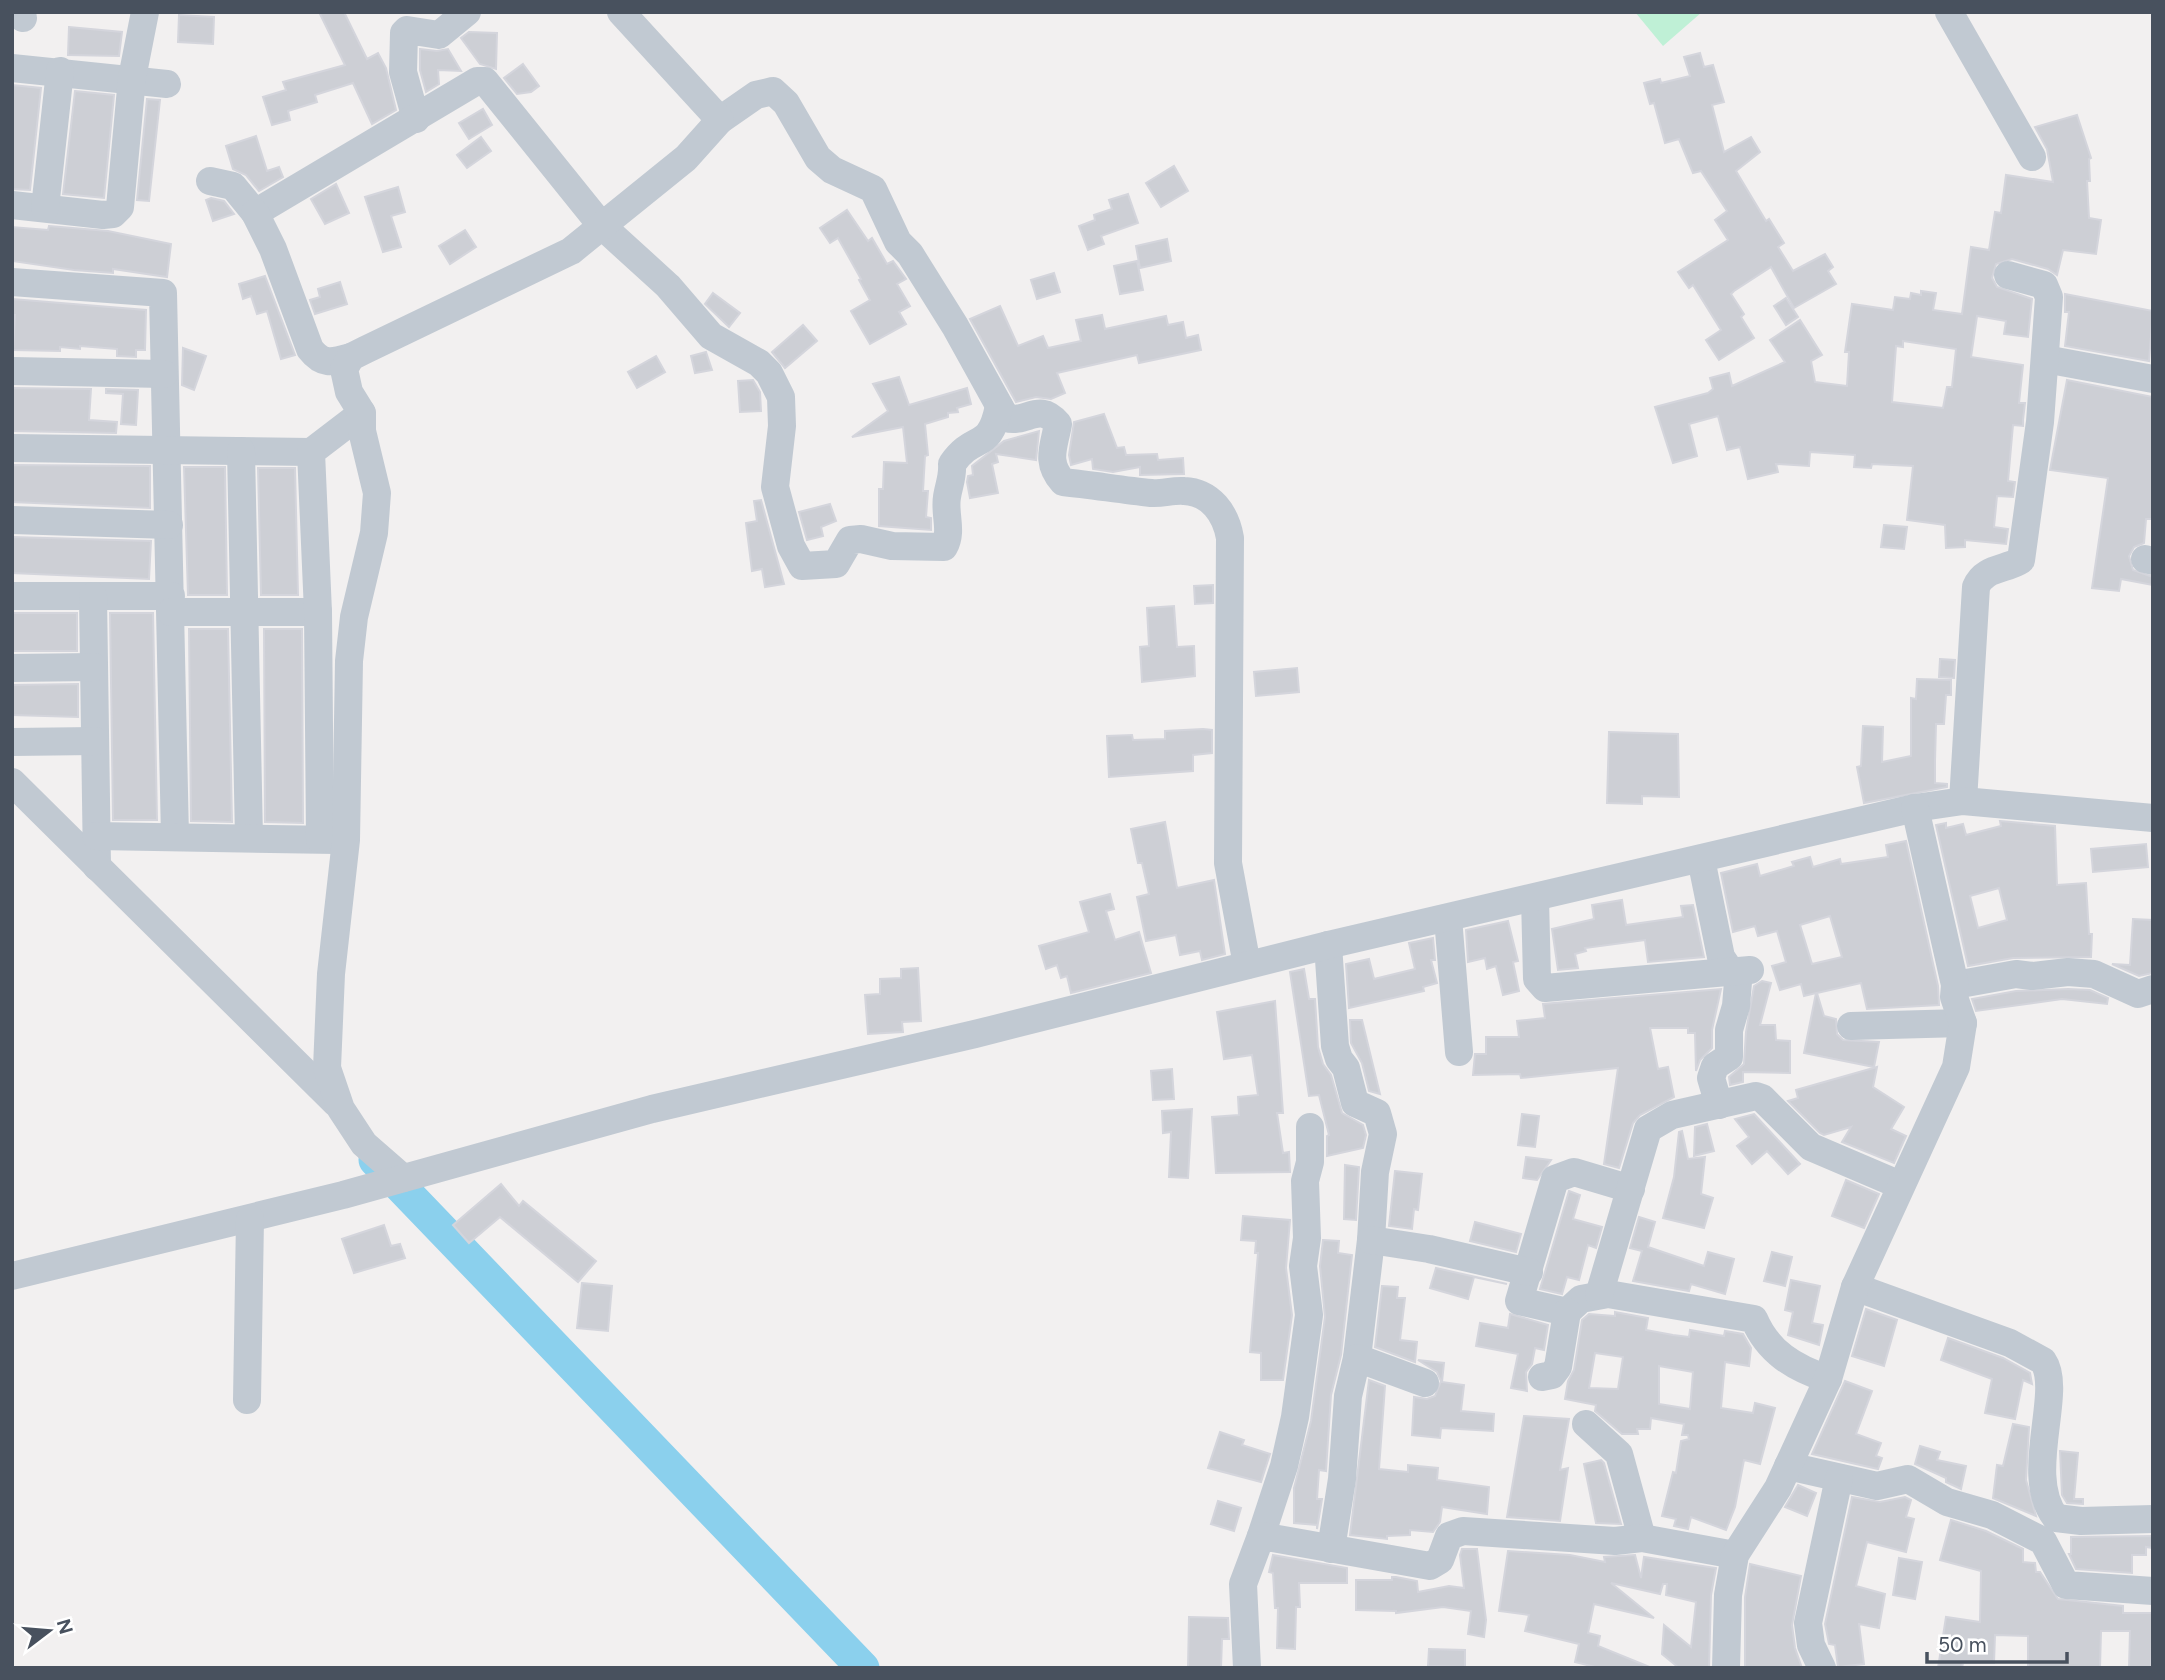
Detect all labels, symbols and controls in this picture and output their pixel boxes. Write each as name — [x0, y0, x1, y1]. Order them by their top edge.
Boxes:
north arrow — [14, 1596, 84, 1666]
text: N — [52, 1616, 78, 1637]
scale bar — [1927, 1620, 2067, 1664]
text: 50 m — [1938, 1632, 1987, 1657]

